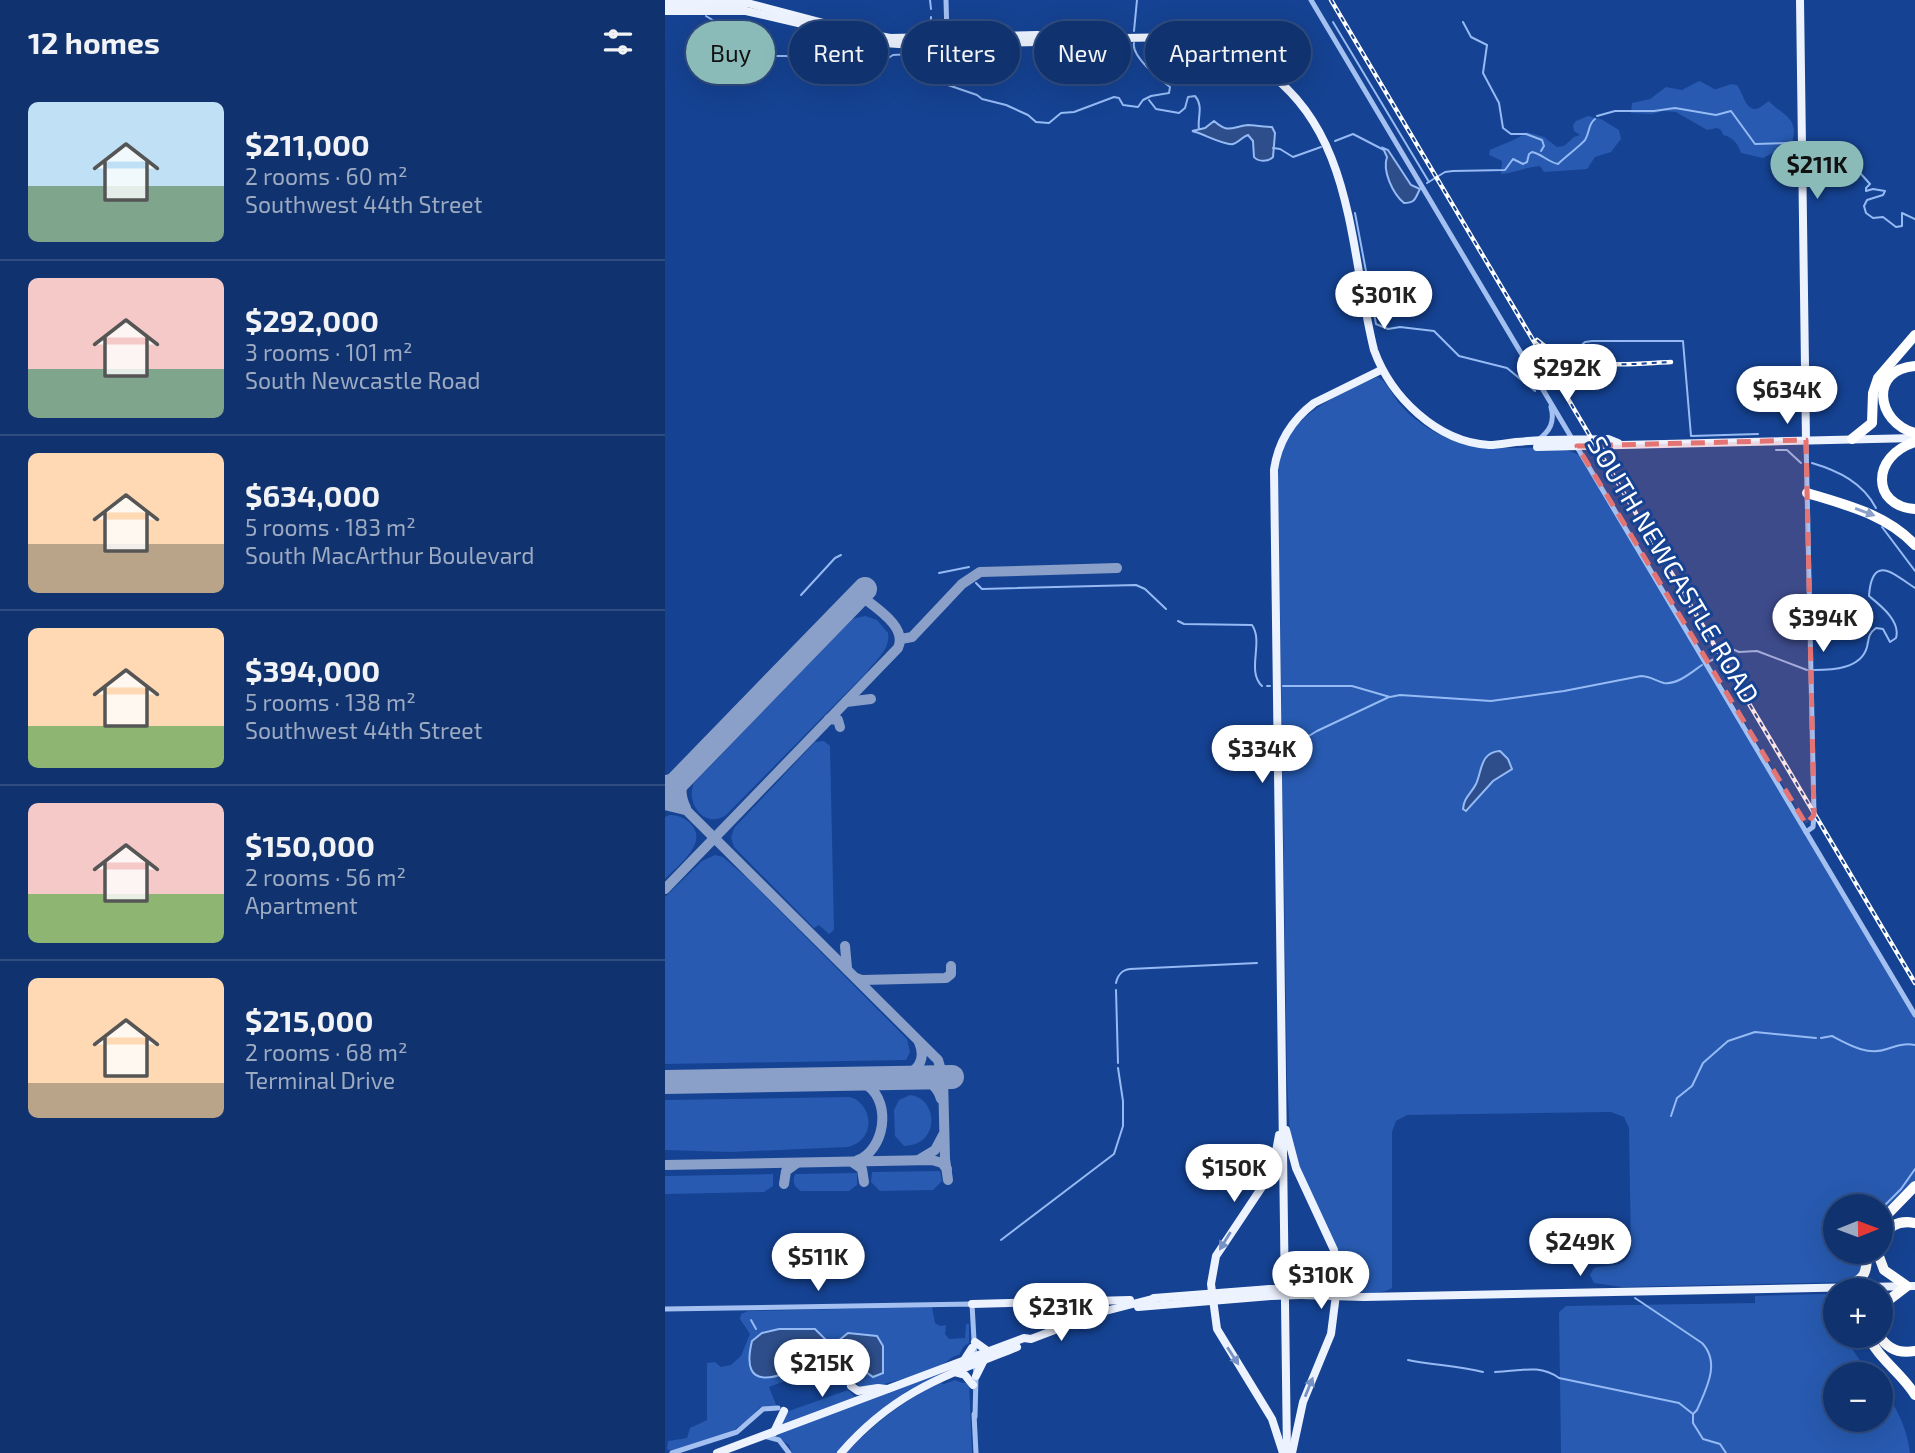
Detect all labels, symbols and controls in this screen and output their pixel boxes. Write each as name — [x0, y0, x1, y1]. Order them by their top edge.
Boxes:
chip: Buy — [686, 21, 775, 84]
chip: Rent — [789, 21, 888, 84]
chip: Filters — [902, 21, 1020, 84]
chip: New — [1034, 21, 1131, 84]
chip: Apartment — [1145, 21, 1311, 84]
icon: filters — [599, 23, 637, 61]
text: 12 homes — [28, 24, 160, 60]
text: $211,000 — [245, 126, 370, 162]
icon: home — [84, 130, 168, 214]
pin: $211K — [1768, 142, 1866, 201]
text: $211K — [1786, 150, 1848, 178]
text: 2 rooms · 60 m² — [245, 162, 407, 190]
text: Southwest 44th Street — [245, 190, 482, 218]
pin: $301K — [1335, 272, 1433, 331]
text: $301K — [1351, 280, 1417, 308]
text: $292,000 — [245, 302, 379, 338]
icon: home — [84, 306, 168, 390]
text: 3 rooms · 101 m² — [245, 338, 412, 366]
pin: $292K — [1518, 344, 1616, 404]
text: $292K — [1533, 353, 1601, 381]
text: South Newcastle Road — [245, 366, 480, 394]
pin: $634K — [1738, 366, 1836, 426]
text: $634K — [1752, 375, 1822, 403]
street label: SOUTH NEWCASTLE ROAD — [1582, 430, 1766, 708]
text: $634,000 — [245, 477, 380, 513]
icon: home — [84, 481, 168, 565]
one-way arrow — [1854, 507, 1875, 518]
text: 5 rooms · 183 m² — [245, 513, 416, 541]
text: South MacArthur Boulevard — [245, 541, 534, 569]
pin: $394K — [1774, 594, 1872, 654]
text: $394K — [1788, 603, 1858, 631]
text: $394,000 — [245, 652, 380, 688]
icon: home — [84, 656, 168, 740]
text: 5 rooms · 138 m² — [245, 688, 416, 716]
text: Southwest 44th Street — [245, 716, 482, 744]
pin: $334K — [1213, 726, 1311, 785]
text: $334K — [1228, 734, 1296, 762]
text: $150,000 — [245, 827, 375, 863]
icon: home — [84, 831, 168, 915]
text: 2 rooms · 56 m² — [245, 863, 406, 891]
text: Apartment — [245, 891, 358, 919]
text: $215,000 — [245, 1002, 373, 1038]
icon: home — [84, 1006, 168, 1090]
text: 2 rooms · 68 m² — [245, 1038, 408, 1066]
text: Terminal Drive — [245, 1066, 395, 1094]
pin: $150K — [1185, 1144, 1283, 1204]
text: $150K — [1201, 1153, 1267, 1181]
north arrow — [1823, 1194, 1893, 1264]
map controls — [1823, 1194, 1893, 1432]
pin: $249K — [1531, 1218, 1629, 1278]
text: $249K — [1545, 1227, 1615, 1255]
one-way arrow — [1218, 1232, 1231, 1251]
pin: $511K — [769, 1234, 867, 1293]
text: $511K — [788, 1242, 848, 1270]
pin: $310K — [1272, 1252, 1370, 1311]
text: $310K — [1288, 1260, 1354, 1288]
button: + — [1823, 1278, 1893, 1348]
pin: $231K — [1012, 1284, 1110, 1343]
text: $231K — [1029, 1292, 1093, 1320]
pin: $215K — [773, 1340, 871, 1399]
one-way arrow — [1226, 1347, 1239, 1366]
text: $215K — [790, 1348, 854, 1376]
button: − — [1823, 1362, 1893, 1432]
one-way arrow — [1304, 1376, 1315, 1397]

